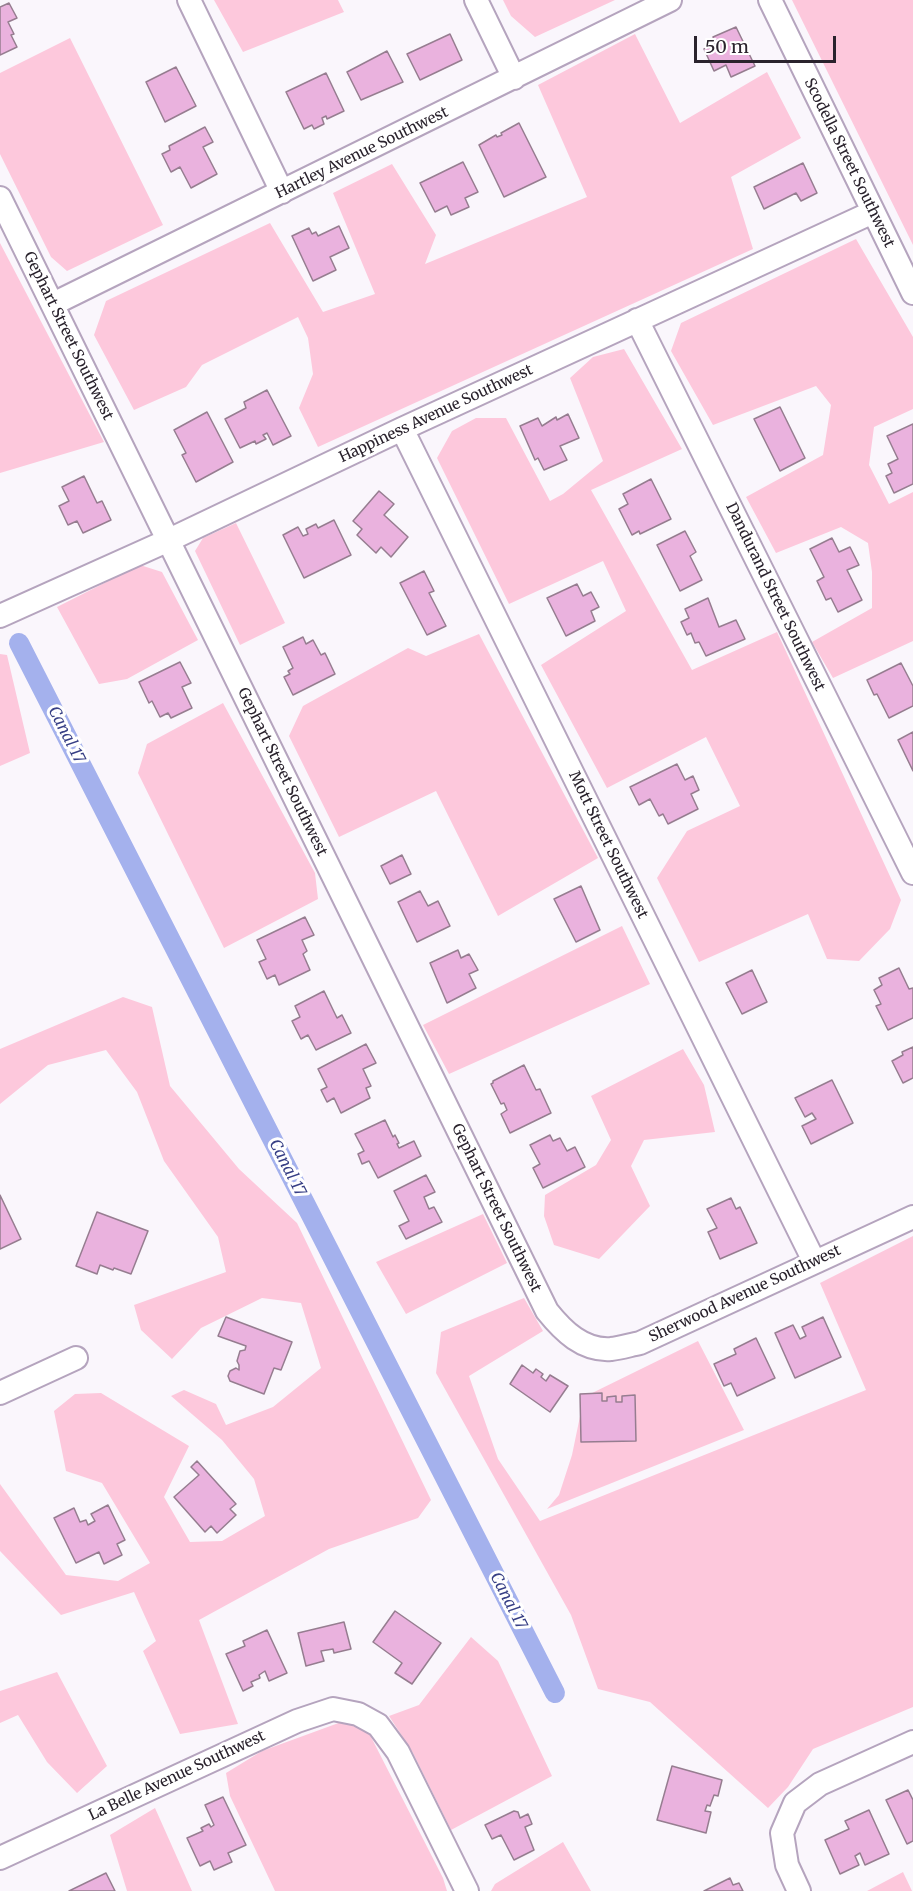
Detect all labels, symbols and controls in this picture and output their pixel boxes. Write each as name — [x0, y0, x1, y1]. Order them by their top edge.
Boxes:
scale bar — [697, 24, 840, 62]
text: 50 m — [705, 35, 749, 58]
street label: Scodella Street Southwest — [800, 75, 898, 251]
street label: Hartley Avenue Southwest — [273, 103, 451, 203]
street label: Gephart Street Southwest — [19, 249, 117, 423]
street label: Happiness Avenue Southwest — [336, 361, 536, 467]
street label: Dandurand Street Southwest — [721, 500, 829, 694]
street label: Gephart Street Southwest — [233, 685, 331, 859]
water label: Canal 17 — [44, 703, 88, 767]
street label: Mott Street Southwest — [565, 768, 651, 922]
street label: Gephart Street Southwest — [447, 1121, 545, 1295]
water label: Canal 17 — [265, 1136, 309, 1200]
street label: Sherwood Avenue Southwest — [646, 1242, 844, 1346]
water label: Canal 17 — [486, 1569, 530, 1633]
street label: La Belle Avenue Southwest — [86, 1727, 268, 1825]

